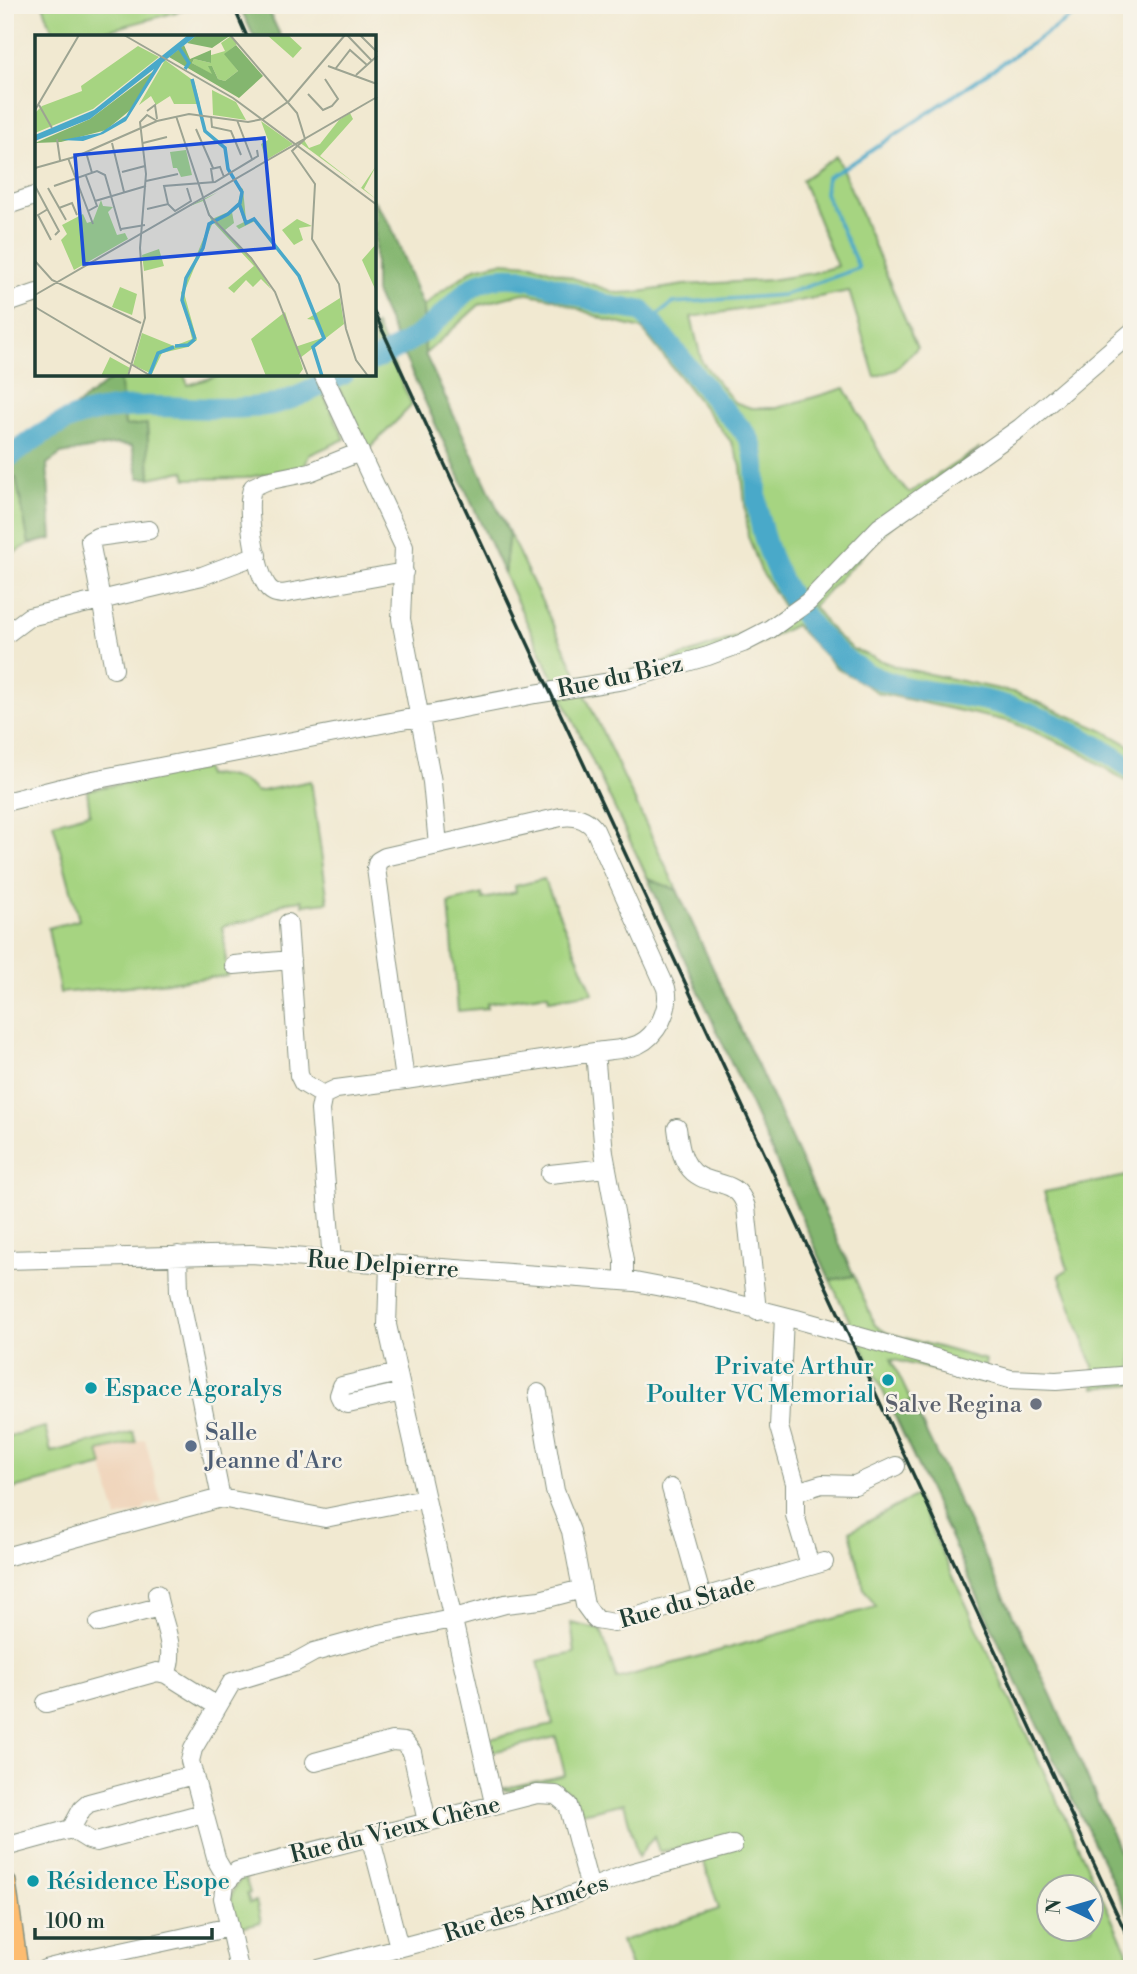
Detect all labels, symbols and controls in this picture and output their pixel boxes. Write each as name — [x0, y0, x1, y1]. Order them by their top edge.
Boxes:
inset map — [35, 35, 376, 376]
street label: Rue du Biez — [554, 649, 686, 705]
street label: Rue Delpierre — [306, 1245, 460, 1285]
place label: Private Arthur Poulter VC Memorial — [646, 1352, 874, 1410]
marker: Private Arthur Poulter VC Memorial — [880, 1372, 896, 1388]
place label: Espace Agoralys — [105, 1374, 282, 1404]
marker: Espace Agoralys — [83, 1380, 99, 1396]
place label: Salve Regina — [885, 1390, 1023, 1420]
marker: Salve Regina — [1028, 1396, 1044, 1412]
place label: Salle Jeanne d'Arc — [204, 1418, 343, 1476]
marker: Salle Jeanne d'Arc — [183, 1438, 199, 1454]
street label: Rue du Stade — [616, 1568, 759, 1636]
street label: Rue du Vieux Chêne — [287, 1789, 503, 1871]
place label: Résidence Esope — [47, 1867, 230, 1897]
street label: Rue des Armées — [440, 1868, 613, 1950]
north arrow — [1036, 1872, 1106, 1942]
marker: Résidence Esope — [25, 1873, 41, 1889]
scale bar — [35, 1897, 212, 1941]
text: N — [1041, 1898, 1067, 1915]
text: 100 m — [46, 1909, 105, 1935]

